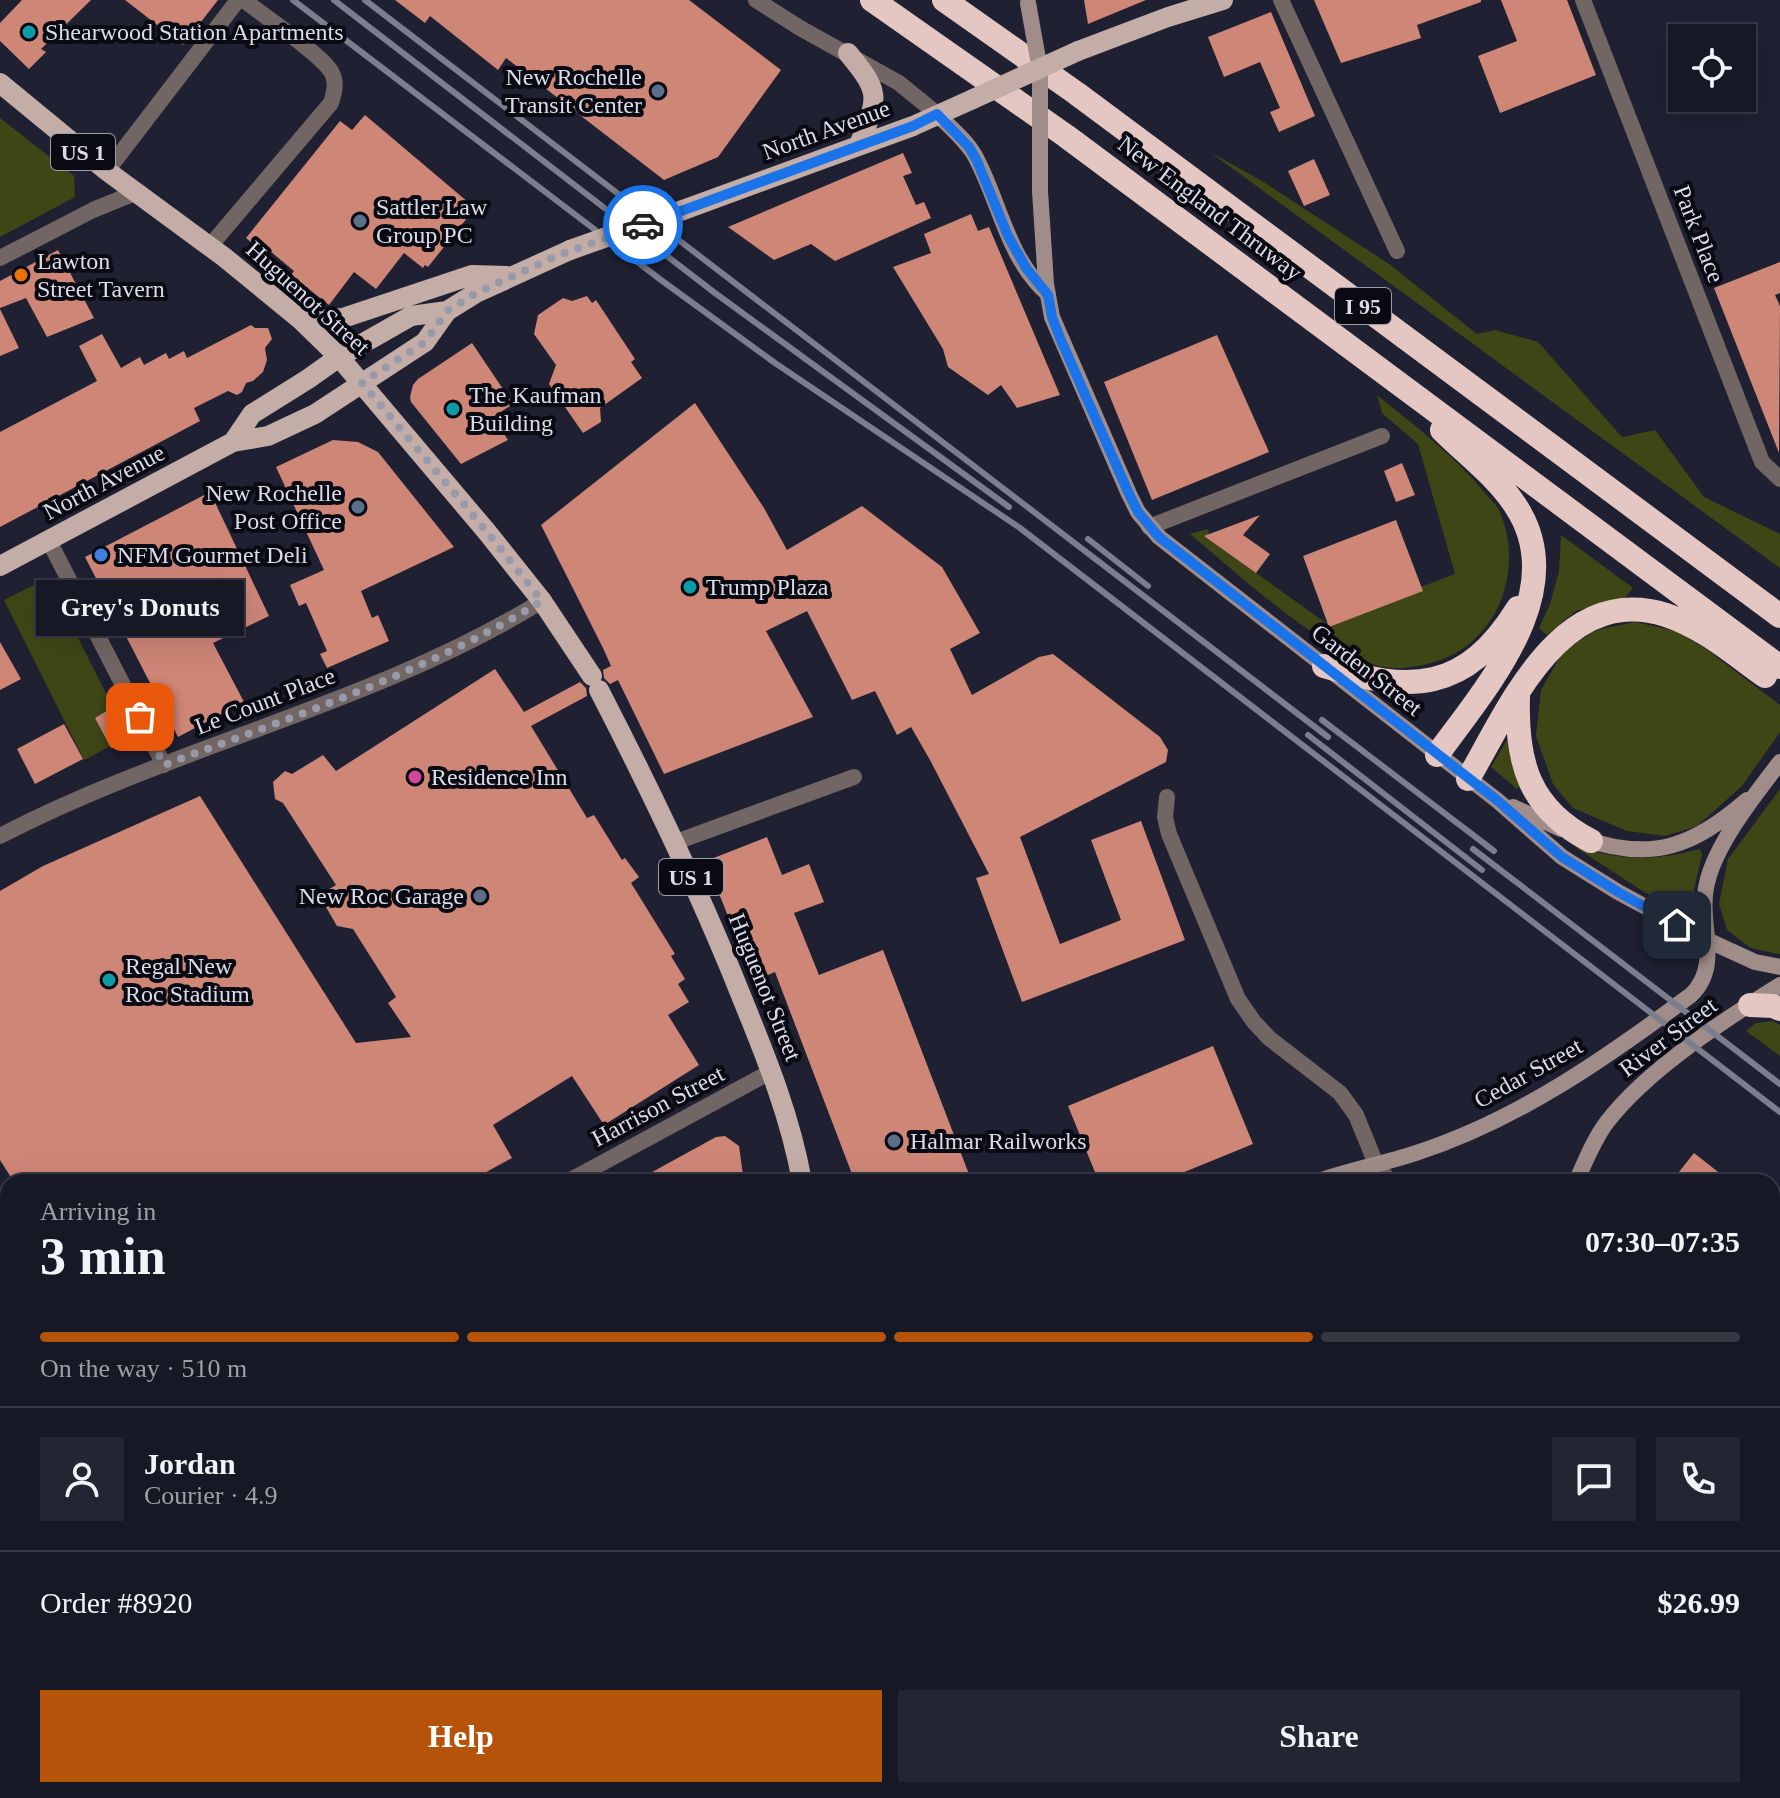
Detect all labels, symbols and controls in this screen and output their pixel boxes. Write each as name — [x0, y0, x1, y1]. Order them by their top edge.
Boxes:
place label: Shearwood Station Apartments — [45, 19, 344, 45]
marker: Shearwood Station Apartments — [20, 23, 38, 41]
map controls — [1668, 24, 1756, 112]
button: locate — [1668, 24, 1756, 112]
place label: New Rochelle Transit Center — [505, 64, 642, 118]
marker: New Rochelle Transit Center — [649, 82, 667, 100]
street label: North Avenue — [759, 95, 893, 165]
street label: New England Thruway — [1113, 130, 1307, 286]
road number: US 1 — [51, 134, 115, 170]
street label: Park Place — [1669, 182, 1729, 286]
courier — [603, 185, 683, 265]
place label: Sattler Law Group PC — [376, 194, 488, 248]
icon: car — [621, 203, 665, 247]
marker: Sattler Law Group PC — [351, 212, 369, 230]
street label: Huguenot Street — [241, 236, 375, 360]
place label: Lawton Street Tavern — [37, 248, 165, 302]
marker: Lawton Street Tavern — [12, 266, 30, 284]
road number: I 95 — [1335, 288, 1391, 324]
place label: The Kaufman Building — [469, 382, 602, 436]
marker: The Kaufman Building — [444, 400, 462, 418]
street label: North Avenue — [39, 439, 169, 525]
place label: New Rochelle Post Office — [205, 480, 342, 534]
marker: New Rochelle Post Office — [349, 498, 367, 516]
place label: NFM Gourmet Deli — [117, 542, 308, 568]
marker: NFM Gourmet Deli — [92, 546, 110, 564]
place label: Trump Plaza — [706, 574, 829, 600]
marker: Trump Plaza — [681, 578, 699, 596]
callout: Grey's Donuts — [36, 581, 244, 637]
text: Grey's Donuts — [60, 593, 220, 622]
street label: Garden Street — [1307, 619, 1428, 721]
street label: Le Count Place — [191, 662, 339, 740]
pin — [106, 683, 174, 751]
icon: bag — [118, 695, 162, 739]
place label: Residence Inn — [431, 764, 568, 790]
marker: Residence Inn — [406, 768, 424, 786]
road number: US 1 — [659, 859, 723, 895]
place label: New Roc Garage — [299, 883, 464, 909]
marker: New Roc Garage — [471, 887, 489, 905]
pin — [1643, 891, 1711, 959]
icon: home — [1655, 903, 1699, 947]
street label: Huguenot Street — [724, 910, 807, 1065]
place label: Regal New Roc Stadium — [125, 953, 250, 1007]
marker: Regal New Roc Stadium — [100, 971, 118, 989]
street label: River Street — [1614, 992, 1722, 1082]
street label: Cedar Street — [1470, 1033, 1587, 1113]
street label: Harrison Street — [587, 1060, 729, 1152]
place label: Halmar Railworks — [910, 1128, 1087, 1154]
marker: Halmar Railworks — [885, 1132, 903, 1150]
text: Arriving in — [40, 1197, 156, 1226]
text: 07:30–07:35 — [1585, 1225, 1740, 1258]
text: 3 min — [40, 1228, 166, 1285]
text: On the way · 510 m — [40, 1354, 247, 1383]
button: person — [40, 1437, 124, 1521]
button: chat — [1552, 1437, 1636, 1521]
button: phone — [1656, 1437, 1740, 1521]
text: Jordan — [144, 1447, 236, 1480]
text: Courier · 4.9 — [144, 1481, 278, 1510]
text: Order #8920 — [40, 1586, 192, 1619]
text: $26.99 — [1658, 1586, 1740, 1619]
button: Help — [40, 1690, 882, 1782]
button: Share — [898, 1690, 1740, 1782]

